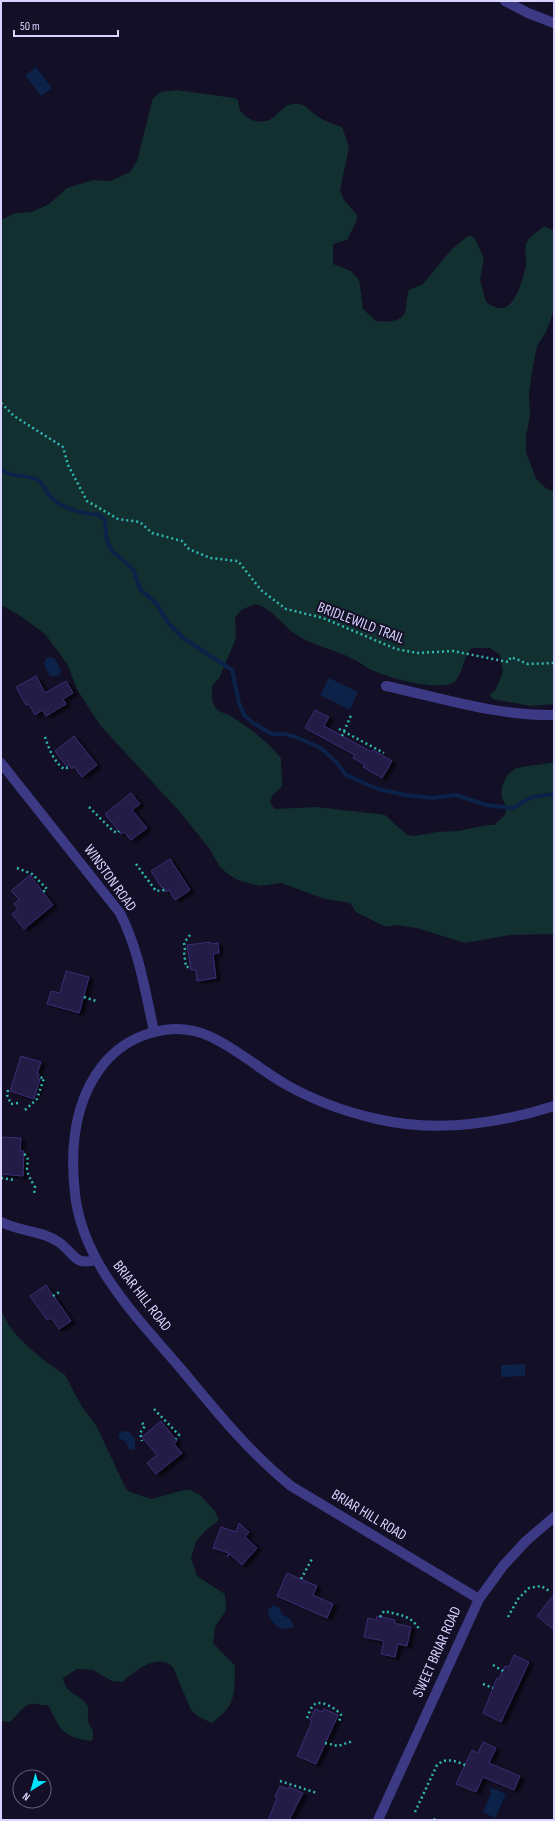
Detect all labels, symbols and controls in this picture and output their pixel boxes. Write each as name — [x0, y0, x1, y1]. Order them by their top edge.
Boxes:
scale bar — [14, 12, 118, 38]
text: 50 m — [20, 19, 40, 34]
street label: BRIDLEWILD TRAIL — [315, 598, 408, 648]
street label: WINSTON ROAD — [79, 841, 141, 915]
street label: BRIAR HILL ROAD — [109, 1257, 175, 1335]
street label: BRIAR HILL ROAD — [328, 1485, 410, 1545]
street label: SWEET BRIAR ROAD — [409, 1604, 465, 1700]
north arrow — [12, 1769, 52, 1809]
text: N — [20, 1790, 33, 1804]

